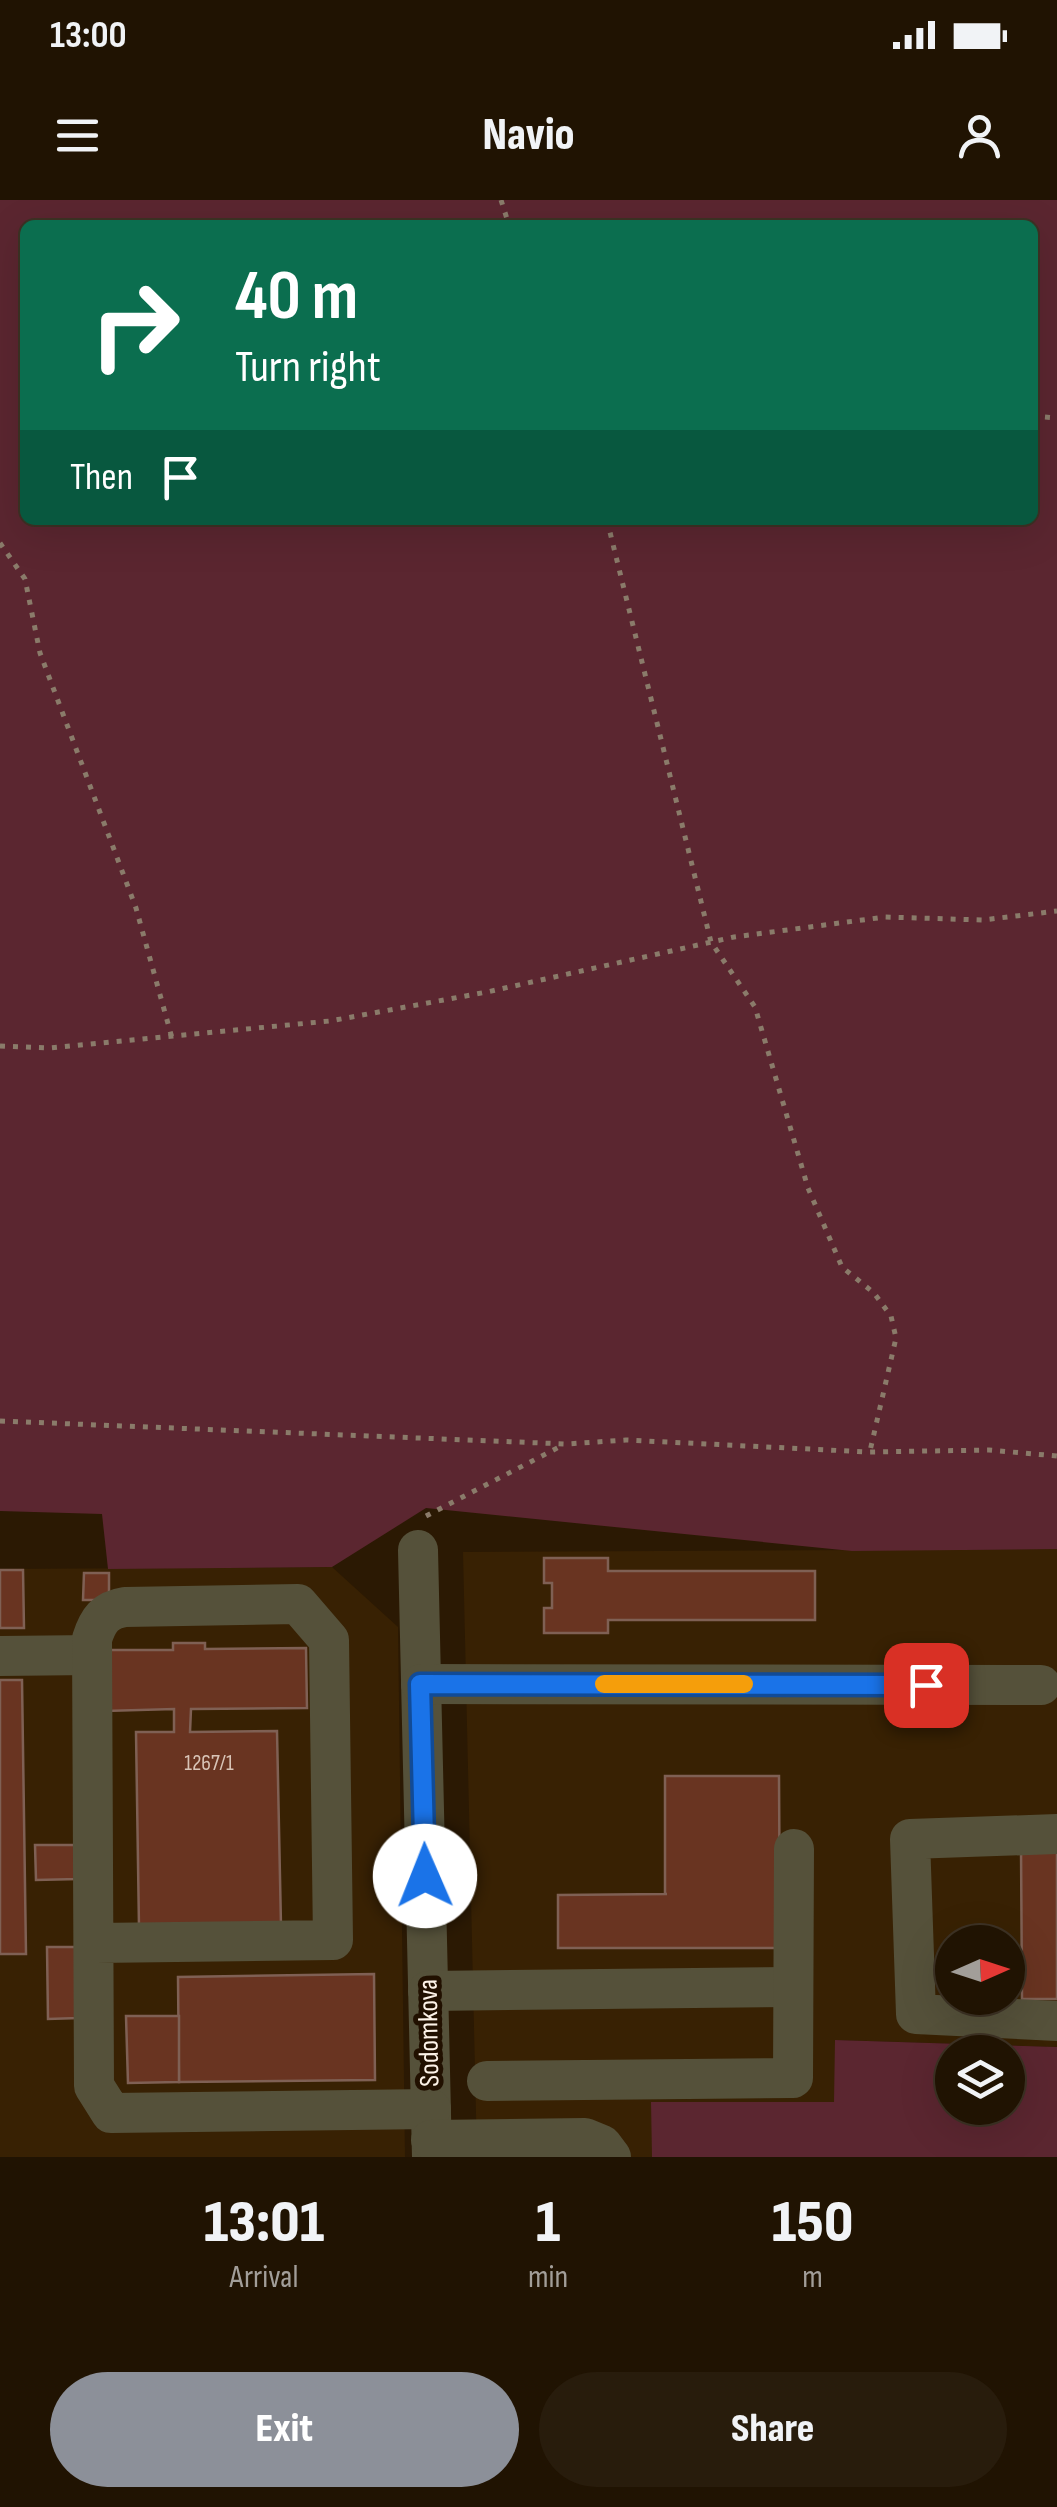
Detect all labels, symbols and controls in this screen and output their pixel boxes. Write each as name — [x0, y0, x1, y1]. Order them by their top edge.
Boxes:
text: 13:00 — [50, 13, 127, 58]
icon: menu — [50, 108, 105, 163]
text: Navio — [482, 108, 575, 163]
icon: person — [952, 108, 1007, 163]
text: 40 m — [235, 255, 358, 339]
icon: right — [70, 260, 200, 390]
text: Turn right — [235, 340, 381, 395]
icon: arrive — [153, 450, 208, 505]
text: Then — [70, 455, 133, 500]
pin — [884, 1643, 969, 1728]
icon: arrive — [899, 1658, 954, 1713]
house number: 1267/1 — [184, 1750, 234, 1777]
position arrow — [373, 1824, 477, 1928]
north arrow — [935, 1925, 1025, 2015]
map controls — [935, 1925, 1025, 2125]
street label: Sodomkova — [412, 1979, 446, 2087]
button: layers — [935, 2035, 1025, 2125]
text: 13:01 — [204, 2187, 324, 2259]
text: 1 — [536, 2187, 560, 2259]
text: 150 — [772, 2187, 853, 2259]
text: Arrival — [230, 2258, 298, 2297]
text: min — [528, 2258, 568, 2297]
text: m — [802, 2258, 823, 2297]
button: Exit — [50, 2372, 519, 2487]
button: Share — [539, 2372, 1007, 2487]

